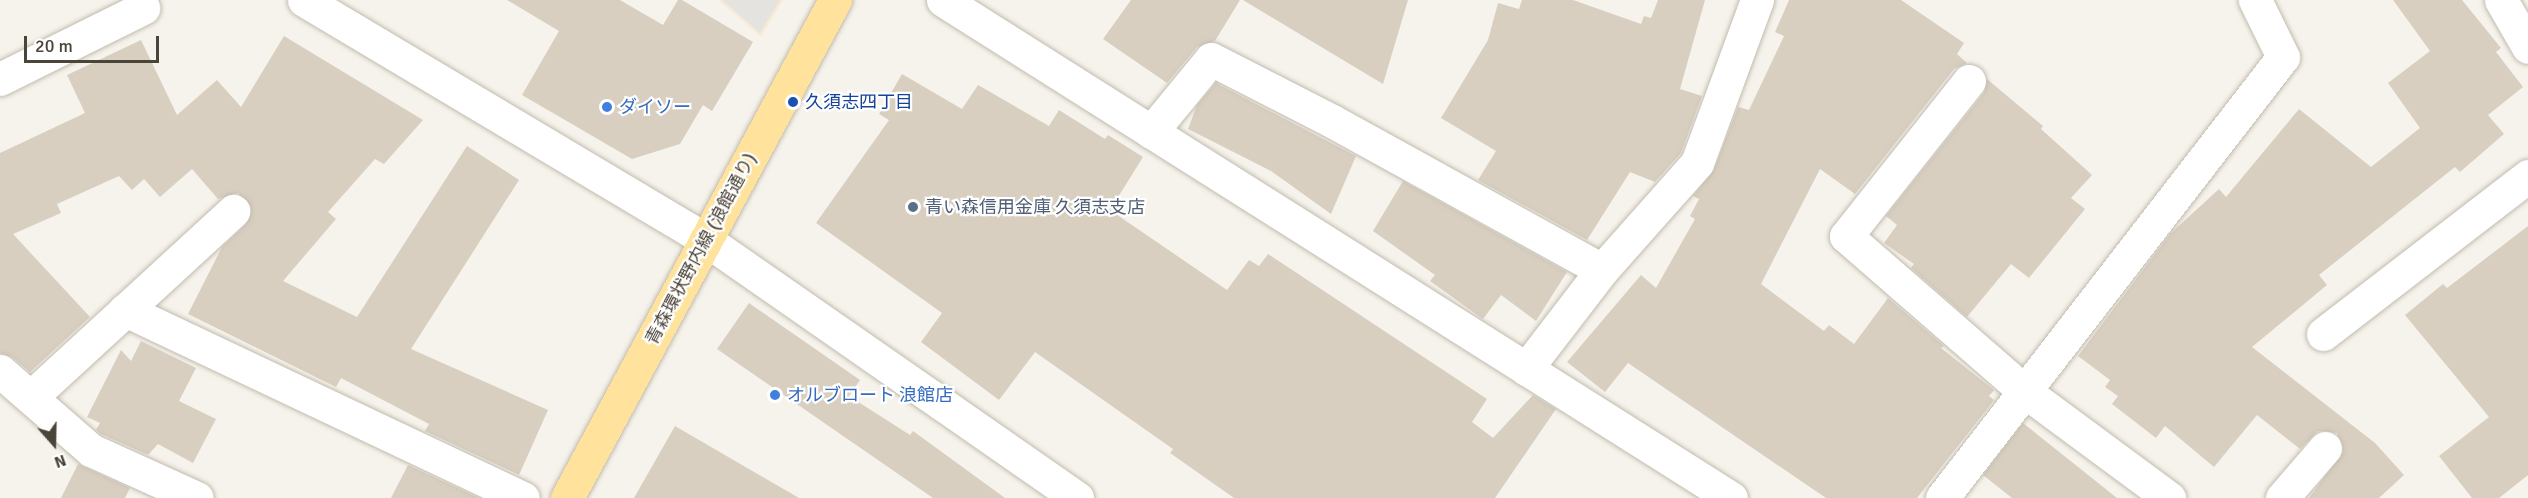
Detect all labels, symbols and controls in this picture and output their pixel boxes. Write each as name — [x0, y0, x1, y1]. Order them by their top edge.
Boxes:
scale bar — [27, 24, 162, 62]
text: 20 m — [35, 35, 73, 57]
place label: 久須志四丁目 — [805, 91, 913, 113]
marker: 久須志四丁目 — [786, 95, 800, 109]
place label: ダイソー — [619, 96, 691, 118]
marker: ダイソー — [600, 100, 614, 114]
street label: 青森環状野内線 (浪館通り) — [641, 150, 761, 348]
place label: 青い森信用金庫 久須志支店 — [925, 196, 1145, 218]
marker: 青い森信用金庫 久須志支店 — [906, 200, 920, 214]
place label: オルブロート 浪館店 — [787, 384, 953, 406]
marker: オルブロート 浪館店 — [768, 388, 782, 402]
north arrow — [24, 414, 84, 474]
text: N — [52, 450, 69, 472]

